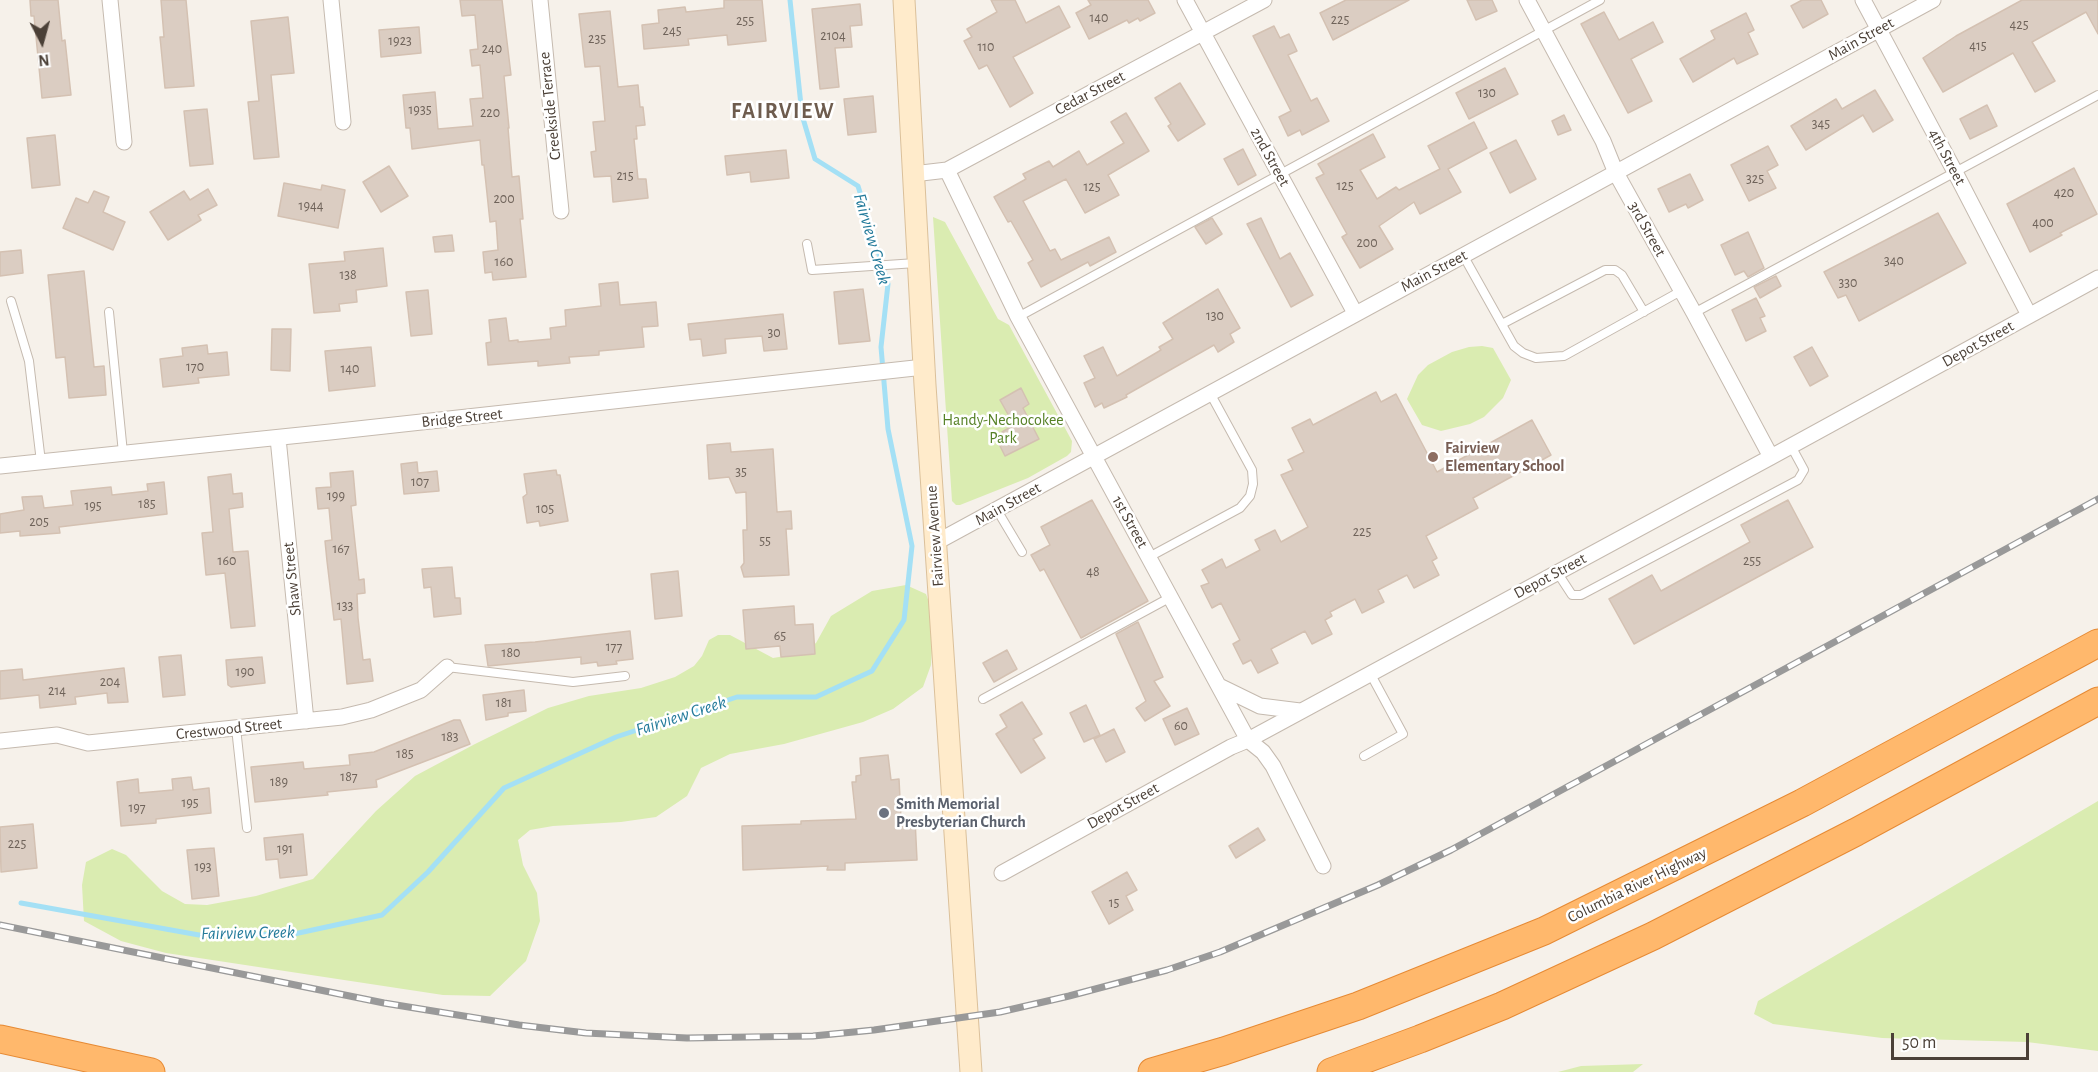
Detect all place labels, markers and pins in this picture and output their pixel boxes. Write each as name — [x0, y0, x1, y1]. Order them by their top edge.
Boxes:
place label: Fairview Elementary School — [1445, 438, 1565, 476]
marker: Fairview Elementary School — [1426, 450, 1440, 464]
place label: Smith Memorial Presbyterian Church — [896, 794, 1026, 832]
marker: Smith Memorial Presbyterian Church — [877, 806, 891, 820]

